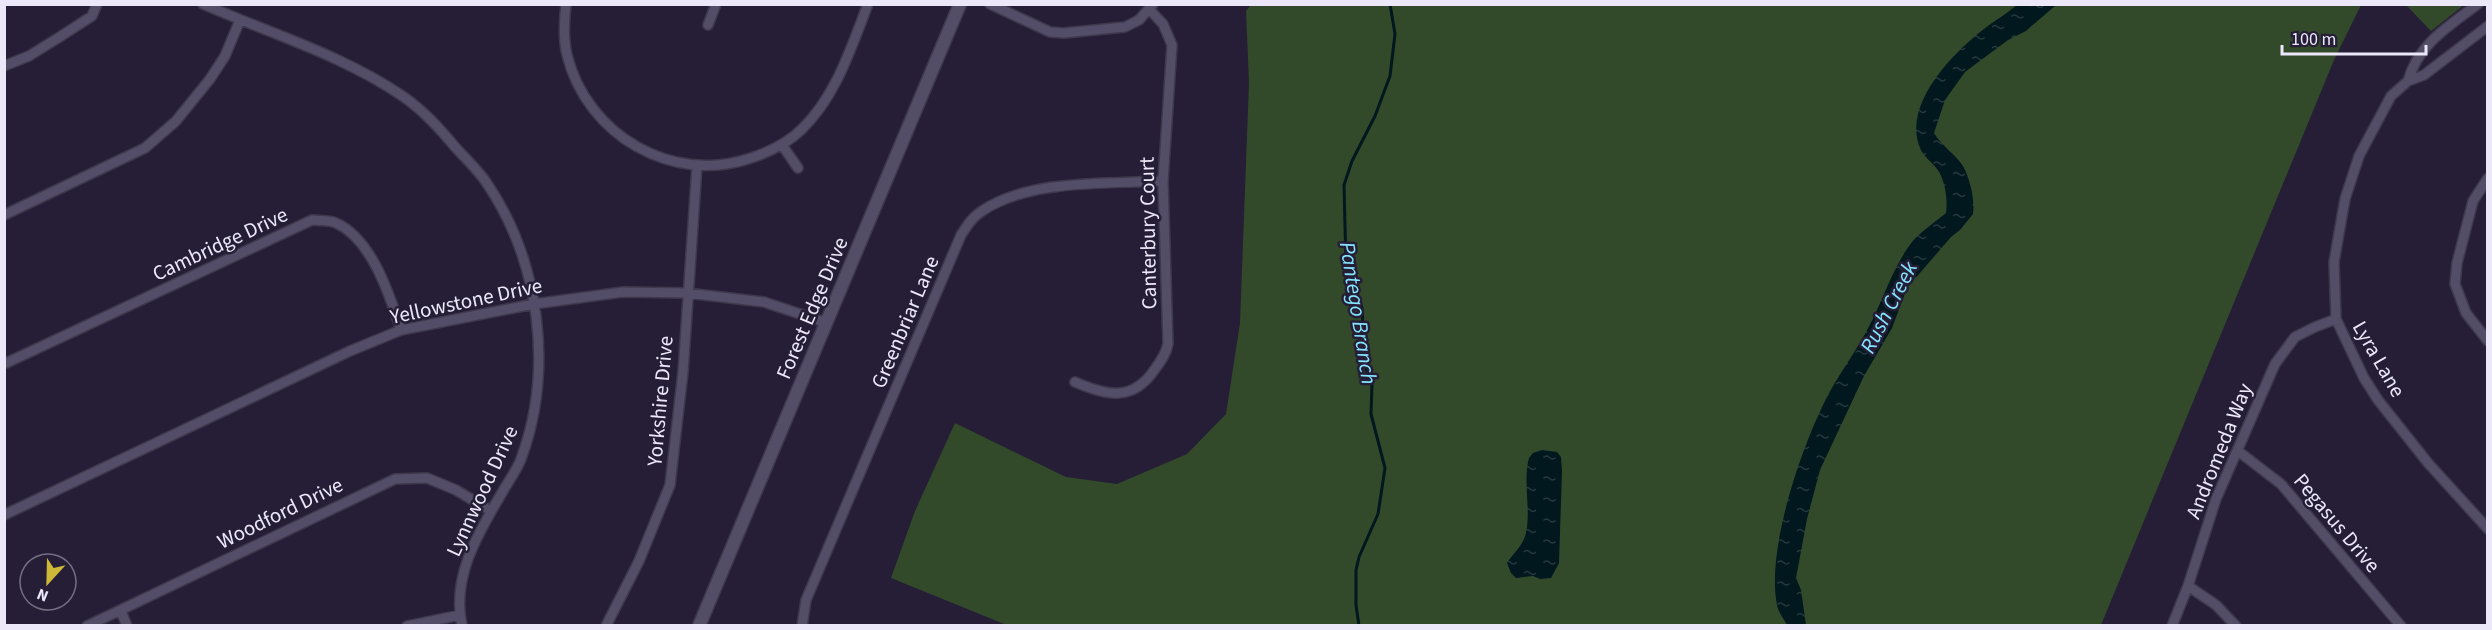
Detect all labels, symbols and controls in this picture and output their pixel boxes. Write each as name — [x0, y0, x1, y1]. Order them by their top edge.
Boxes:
scale bar — [2282, 18, 2426, 56]
text: 100 m — [2291, 27, 2336, 52]
street label: Canterbury Court — [1132, 156, 1164, 310]
street label: Cambridge Drive — [147, 200, 293, 288]
street label: Forest Edge Drive — [769, 232, 855, 384]
water label: Pantego Branch — [1331, 239, 1385, 387]
street label: Greenbriar Lane — [864, 251, 946, 393]
water label: Rush Creek — [1852, 255, 1926, 359]
street label: Yellowstone Drive — [386, 270, 545, 332]
street label: Lyra Lane — [2345, 315, 2413, 403]
street label: Yorkshire Drive — [639, 335, 681, 468]
street label: Andromeda Way — [2178, 379, 2260, 523]
street label: Lynnwood Drive — [439, 421, 525, 561]
street label: Pegasus Drive — [2287, 467, 2387, 579]
street label: Woodford Drive — [212, 470, 348, 556]
north arrow — [18, 552, 78, 612]
text: N — [34, 583, 52, 607]

